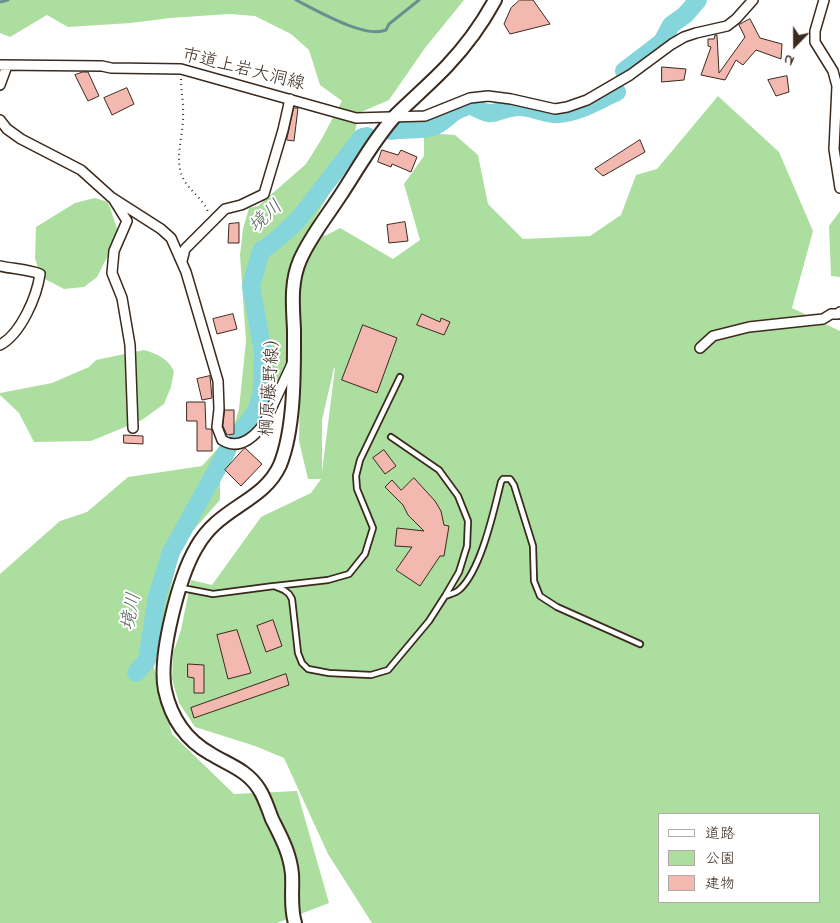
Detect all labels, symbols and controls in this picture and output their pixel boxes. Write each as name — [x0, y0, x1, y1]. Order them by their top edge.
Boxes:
north arrow — [770, 20, 820, 70]
street label: 市道上岩大洞線 — [179, 45, 307, 97]
text: N — [781, 48, 798, 71]
water label: 境川 — [245, 197, 289, 239]
street label: 棡原藤野線） — [257, 328, 287, 438]
water label: 境川 — [118, 591, 148, 633]
legend — [658, 813, 820, 903]
text: 道路 — [705, 823, 735, 845]
text: 公園 — [705, 848, 735, 870]
text: 建物 — [705, 873, 735, 895]

